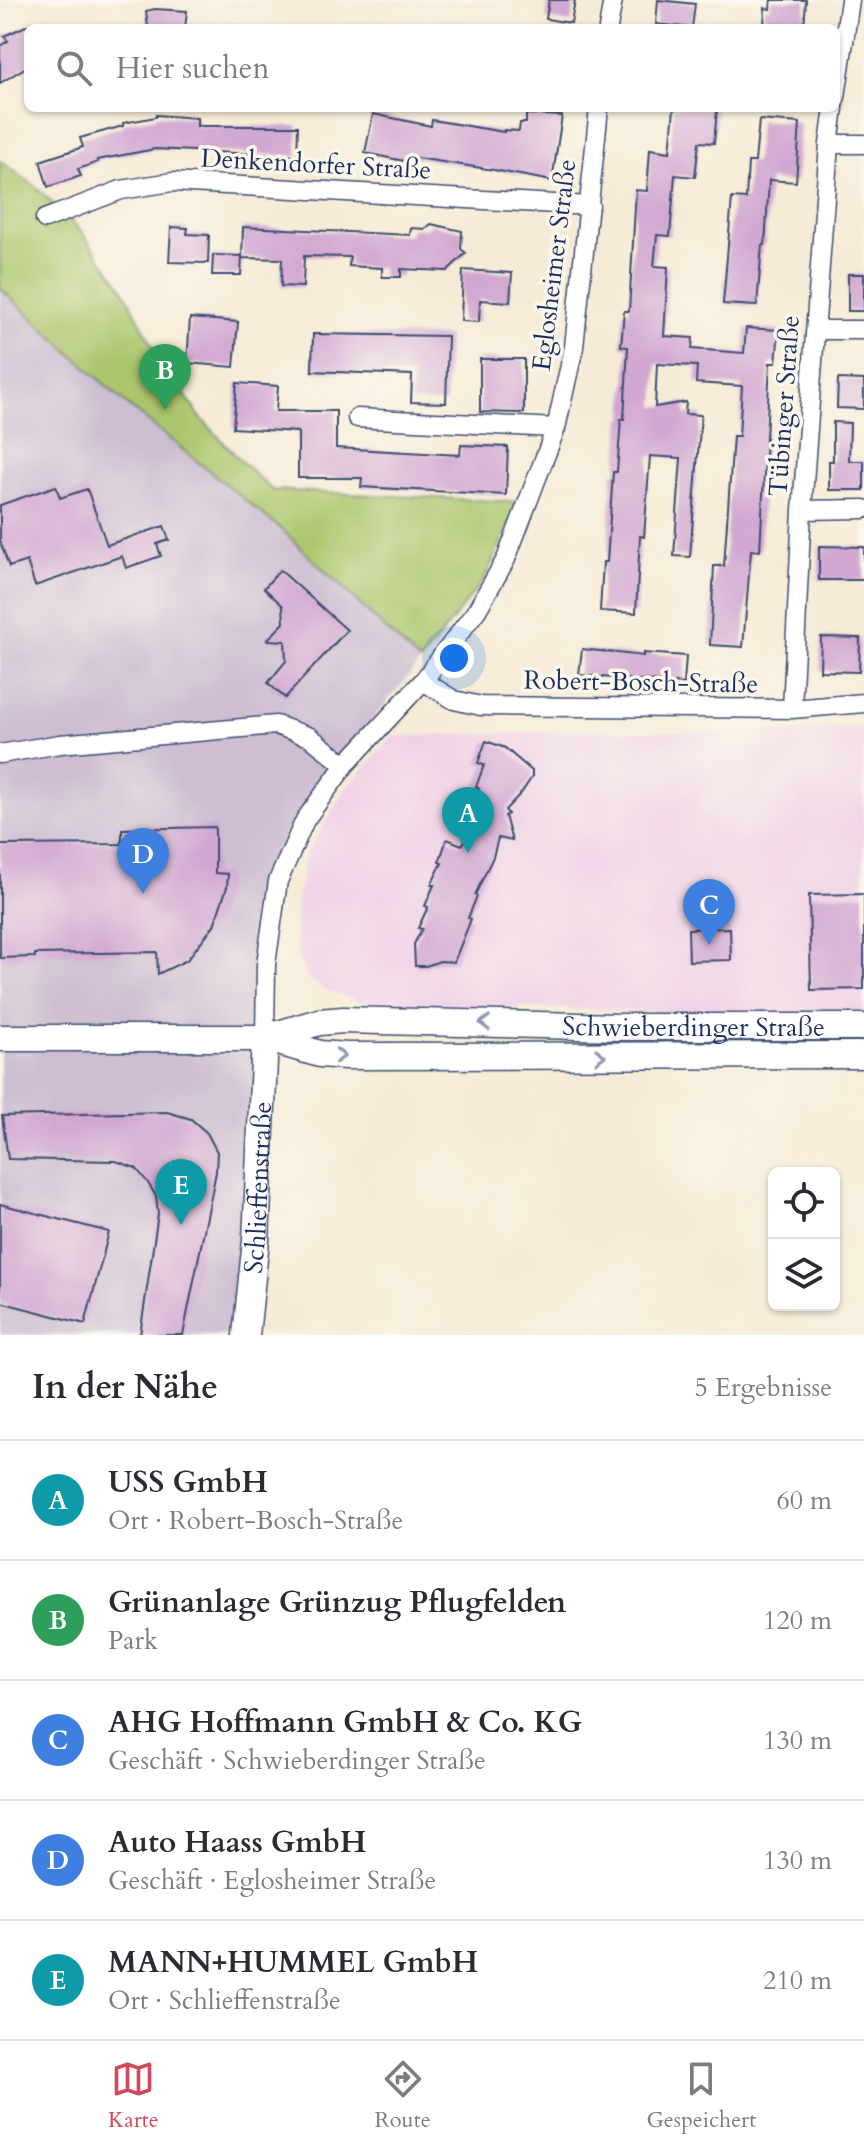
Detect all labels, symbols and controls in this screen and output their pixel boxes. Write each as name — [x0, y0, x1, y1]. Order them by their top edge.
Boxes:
search box — [24, 24, 840, 112]
icon: search — [52, 46, 96, 90]
text: Hier suchen — [116, 48, 269, 89]
street label: Denkendorfer Straße — [200, 140, 432, 188]
street label: Eglosheimer Straße — [524, 157, 584, 373]
street label: Tübinger Straße — [760, 314, 808, 498]
pin: B — [139, 344, 191, 410]
your location — [434, 638, 474, 678]
street label: Robert-Bosch-Straße — [523, 662, 759, 702]
pin: A — [442, 787, 494, 853]
pin: D — [117, 828, 169, 894]
pin: C — [683, 879, 735, 945]
street label: Schwieberdinger Straße — [562, 1008, 825, 1045]
one-way arrow — [478, 1014, 491, 1032]
one-way arrow — [334, 1047, 347, 1064]
one-way arrow — [594, 1047, 607, 1065]
street label: Schlieffenstraße — [235, 1101, 280, 1275]
pin: E — [155, 1159, 207, 1225]
map controls — [768, 1167, 840, 1311]
button: locate — [768, 1167, 840, 1239]
button: layers — [768, 1239, 840, 1311]
text: In der Nähe — [32, 1364, 218, 1410]
text: 5 Ergebnisse — [695, 1370, 832, 1405]
text: USS GmbH — [108, 1462, 268, 1503]
text: A — [48, 1483, 68, 1518]
text: 60 m — [776, 1483, 832, 1518]
text: Ort · Robert-Bosch-Straße — [108, 1503, 403, 1538]
text: Grünanlage Grünzug Pflugfelden — [108, 1582, 566, 1623]
text: B — [49, 1603, 67, 1638]
text: 120 m — [763, 1603, 832, 1638]
text: Park — [108, 1623, 158, 1658]
text: AHG Hoffmann GmbH & Co. KG — [108, 1702, 582, 1743]
text: C — [48, 1723, 68, 1758]
text: 130 m — [763, 1723, 832, 1758]
text: Geschäft · Schwieberdinger Straße — [108, 1743, 486, 1778]
text: Auto Haass GmbH — [108, 1822, 366, 1863]
text: D — [47, 1843, 69, 1878]
text: 130 m — [763, 1843, 832, 1878]
text: Geschäft · Eglosheimer Straße — [108, 1863, 436, 1898]
text: MANN+HUMMEL GmbH — [108, 1942, 478, 1983]
text: E — [50, 1963, 66, 1998]
text: 210 m — [763, 1963, 832, 1998]
text: Ort · Schlieffenstraße — [108, 1983, 341, 2018]
tab: Karte — [108, 2057, 159, 2135]
tab: Route — [374, 2057, 431, 2135]
tab: Gespeichert — [646, 2057, 756, 2135]

